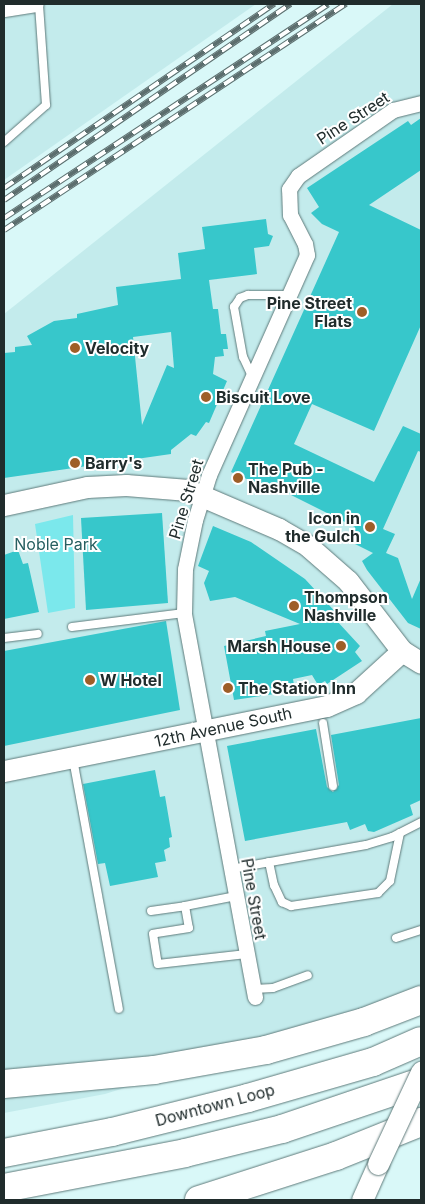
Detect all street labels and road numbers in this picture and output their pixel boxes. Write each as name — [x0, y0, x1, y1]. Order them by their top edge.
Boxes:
street label: Pine Street — [313, 87, 393, 149]
street label: Pine Street — [165, 457, 207, 541]
street label: 12th Avenue South — [152, 703, 294, 751]
street label: Pine Street — [237, 857, 271, 941]
street label: Downtown Loop — [153, 1080, 277, 1130]

